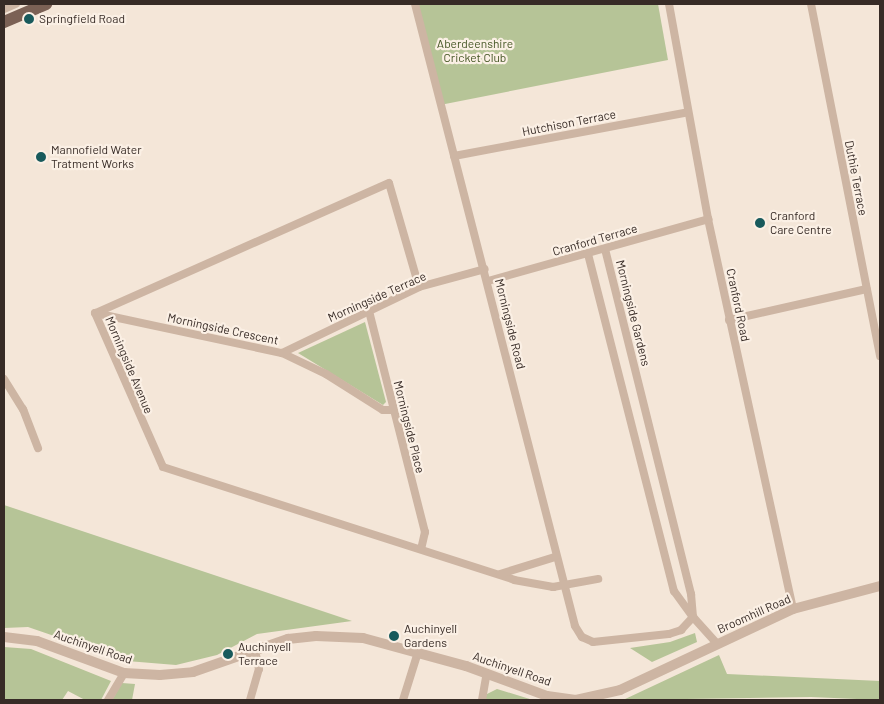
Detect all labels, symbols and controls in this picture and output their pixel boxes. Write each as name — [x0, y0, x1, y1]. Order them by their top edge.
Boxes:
place label: Springfield Road — [39, 12, 125, 26]
marker: Springfield Road — [23, 13, 35, 25]
park label: Aberdeenshire Cricket Club — [437, 37, 513, 65]
street label: Hutchison Terrace — [521, 107, 617, 139]
street label: Duthie Terrace — [842, 139, 870, 217]
place label: Mannofield Water Tratment Works — [51, 143, 142, 171]
marker: Mannofield Water Tratment Works — [35, 151, 47, 163]
place label: Cranford Care Centre — [770, 209, 832, 237]
marker: Cranford Care Centre — [754, 217, 766, 229]
street label: Cranford Terrace — [551, 221, 639, 259]
street label: Morningside Gardens — [613, 258, 653, 368]
street label: Cranford Road — [723, 267, 753, 343]
street label: Morningside Terrace — [326, 269, 428, 325]
street label: Morningside Road — [492, 277, 528, 371]
street label: Morningside Crescent — [166, 310, 280, 348]
street label: Morningside Avenue — [102, 314, 156, 416]
street label: Morningside Place — [391, 379, 427, 475]
street label: Broomhill Road — [715, 591, 793, 637]
place label: Auchinyell Gardens — [404, 622, 457, 650]
street label: Auchinyell Road — [52, 627, 134, 667]
marker: Auchinyell Gardens — [388, 630, 400, 642]
place label: Auchinyell Terrace — [238, 640, 291, 668]
marker: Auchinyell Terrace — [222, 648, 234, 660]
street label: Auchinyell Road — [471, 649, 553, 689]

